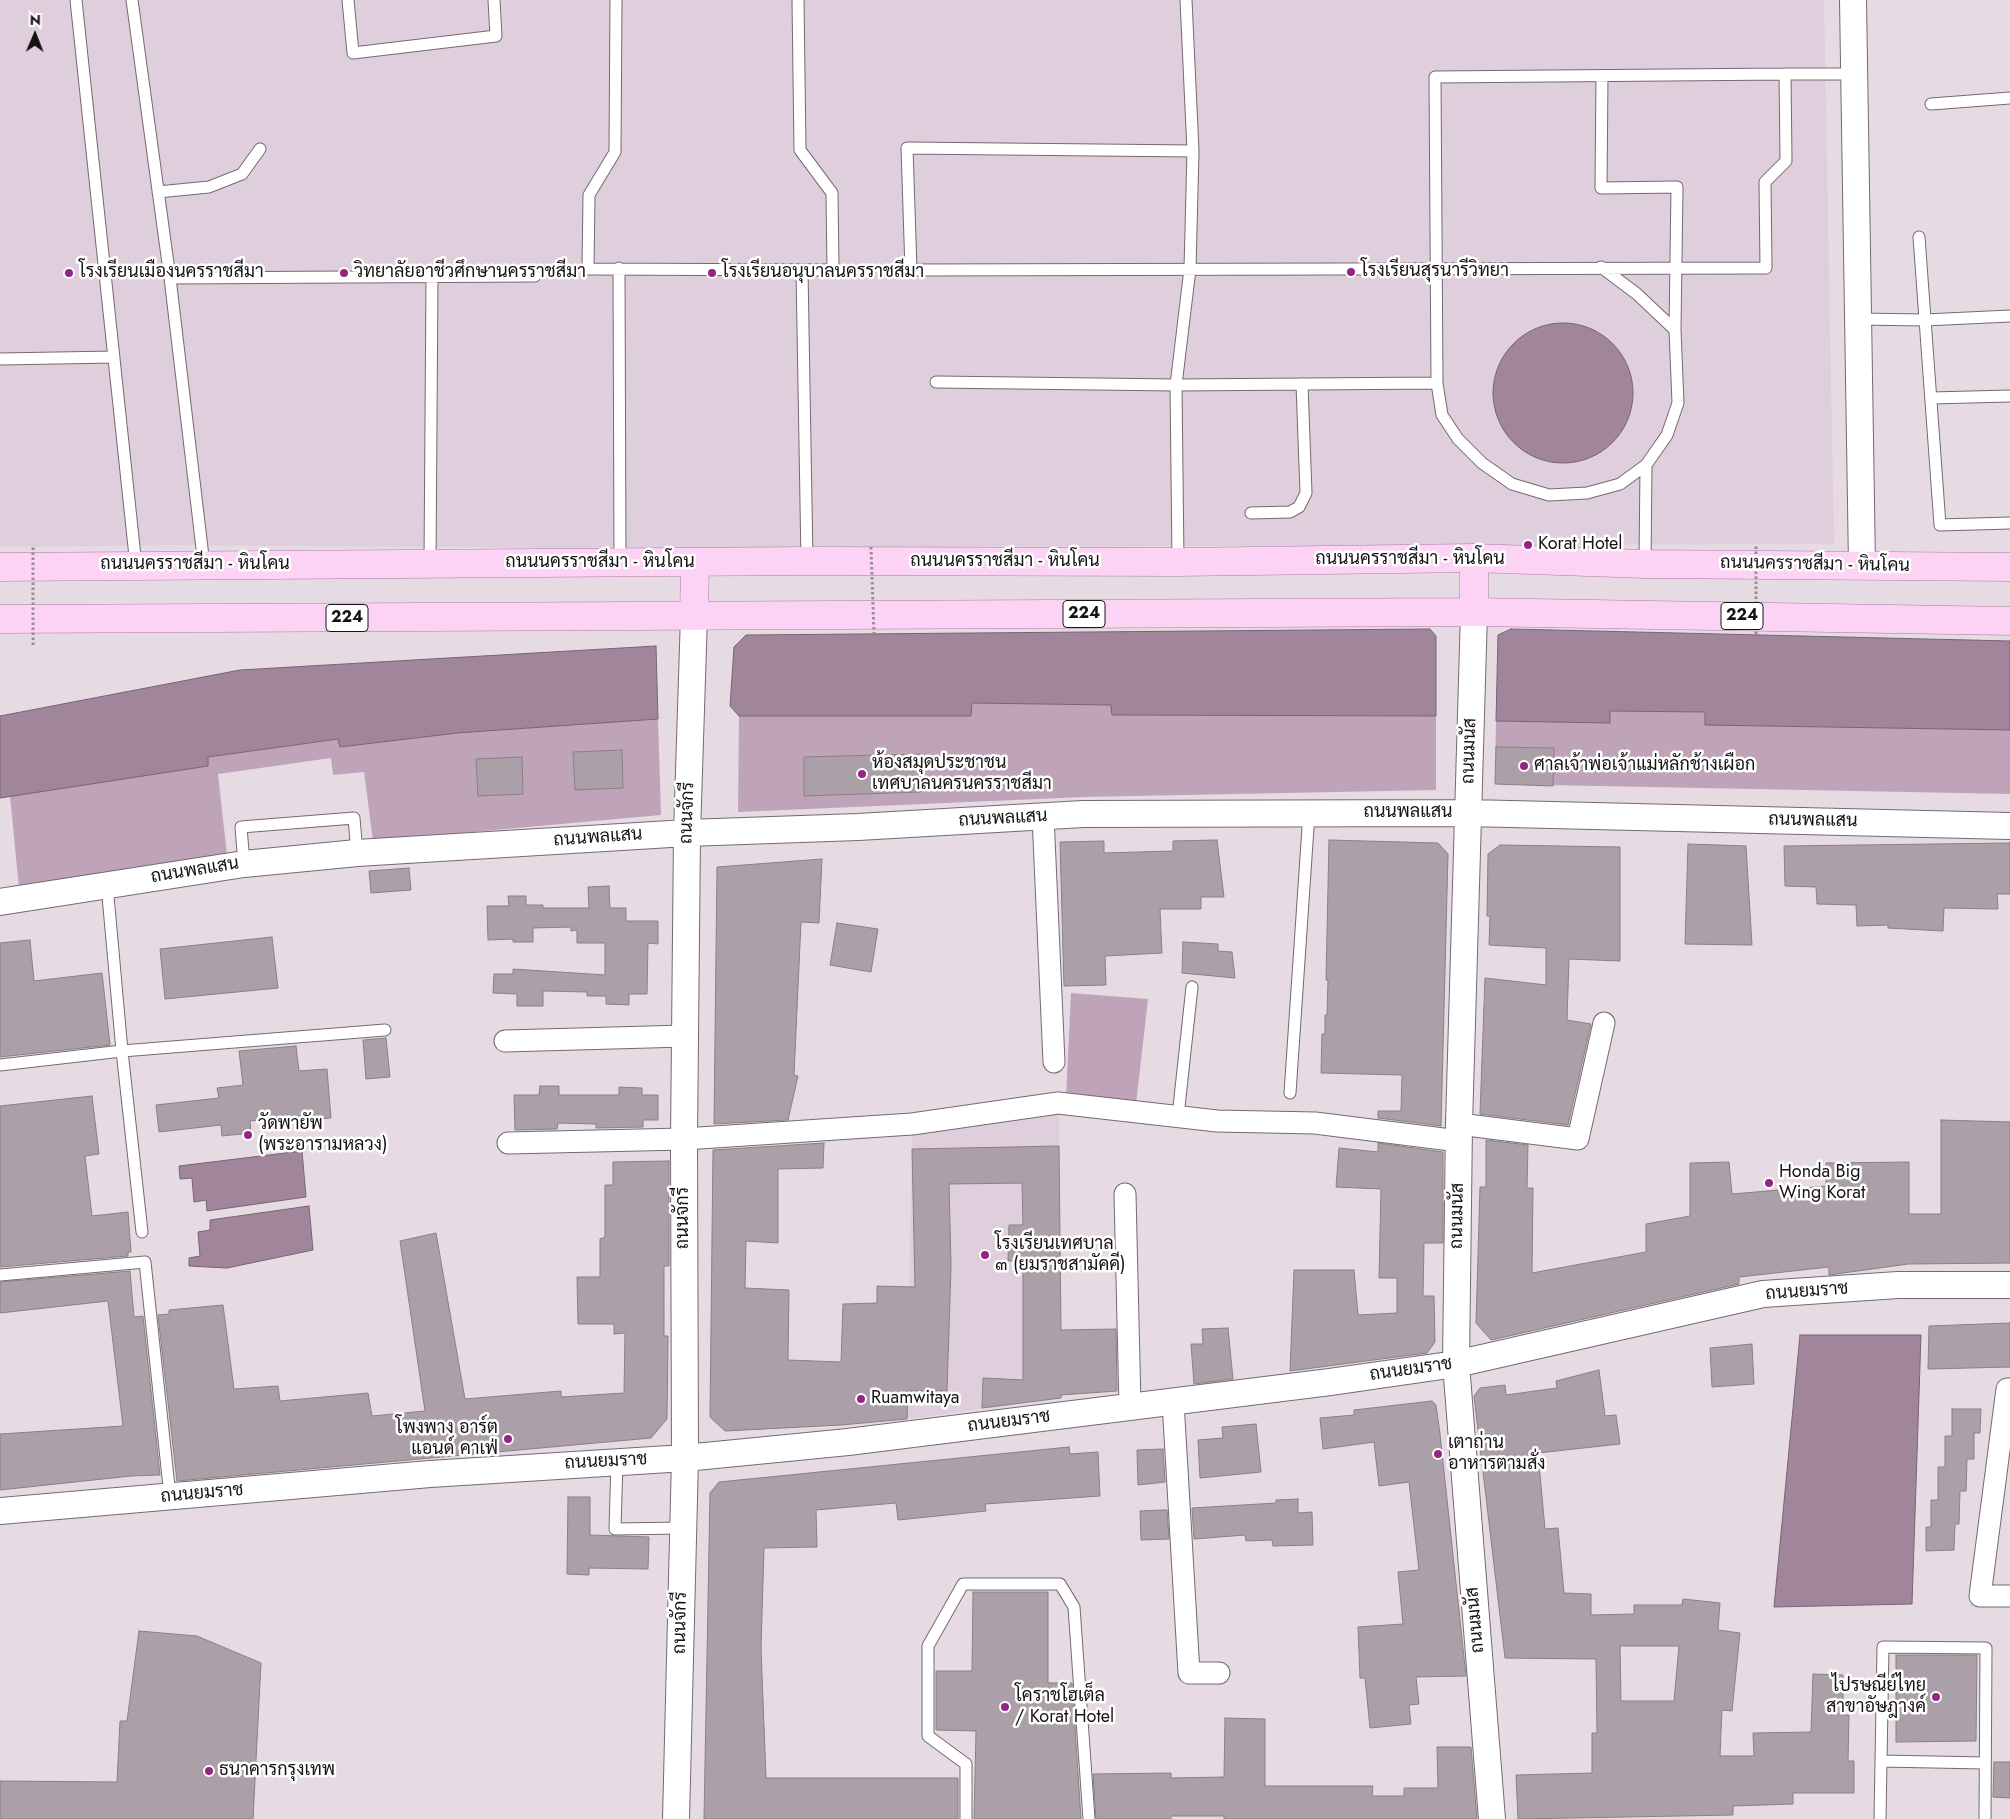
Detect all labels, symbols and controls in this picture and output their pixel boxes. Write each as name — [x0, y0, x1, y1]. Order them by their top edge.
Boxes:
north arrow — [10, 10, 60, 60]
text: N — [30, 10, 41, 30]
place label: โรงเรียนสุรนารีวิทยา — [1361, 261, 1509, 283]
place label: โรงเรียนเมืองนครราชสีมา — [79, 262, 264, 284]
place label: วิทยาลัยอาชีวศึกษานครราชสีมา — [354, 262, 586, 284]
place label: โรงเรียนอนุบาลนครราชสีมา — [722, 262, 924, 284]
marker: โรงเรียนสุรนารีวิทยา — [1345, 266, 1357, 278]
marker: โรงเรียนเมืองนครราชสีมา — [63, 267, 75, 279]
marker: วิทยาลัยอาชีวศึกษานครราชสีมา — [338, 267, 350, 279]
marker: โรงเรียนอนุบาลนครราชสีมา — [706, 267, 718, 279]
place label: Korat Hotel — [1538, 534, 1622, 556]
marker: Korat Hotel — [1522, 539, 1534, 551]
street label: ถนนนครราชสีมา - หินโคน — [1315, 549, 1505, 571]
street label: ถนนนครราชสีมา - หินโคน — [910, 551, 1100, 573]
street label: ถนนนครราชสีมา - หินโคน — [505, 552, 695, 574]
street label: ถนนนครราชสีมา - หินโคน — [1720, 553, 1910, 577]
street label: ถนนนครราชสีมา - หินโคน — [100, 554, 290, 576]
road number: 224 — [1063, 600, 1105, 628]
road number: 224 — [1721, 602, 1763, 630]
road number: 224 — [326, 604, 368, 632]
street label: ถนนมนัส — [1458, 717, 1482, 785]
place label: ห้องสมุดประชาชน เทศบาลนครนครราชสีมา — [872, 753, 1052, 796]
place label: ศาลเจ้าพ่อเจ้าแม่หลักช้างเผือก — [1534, 755, 1755, 777]
marker: ศาลเจ้าพ่อเจ้าแม่หลักช้างเผือก — [1518, 760, 1530, 772]
marker: ห้องสมุดประชาชน เทศบาลนครนครราชสีมา — [856, 768, 868, 780]
street label: ถนนจักรี — [676, 781, 700, 845]
street label: ถนนพลแสน — [1363, 802, 1453, 824]
street label: ถนนพลแสน — [958, 806, 1048, 832]
street label: ถนนพลแสน — [1768, 809, 1858, 833]
street label: ถนนพลแสน — [553, 824, 643, 852]
street label: ถนนพลแสน — [149, 853, 241, 889]
place label: วัดพายัพ (พระอารามหลวง) — [258, 1114, 388, 1156]
marker: วัดพายัพ (พระอารามหลวง) — [242, 1129, 254, 1141]
place label: Honda Big Wing Korat — [1779, 1162, 1865, 1204]
marker: Honda Big Wing Korat — [1763, 1177, 1775, 1189]
street label: ถนนมนัส — [1447, 1183, 1469, 1249]
street label: ถนนจักรี — [673, 1187, 695, 1249]
place label: โรงเรียนเทศบาล ๓ (ยมราชสามัคคี) — [995, 1234, 1126, 1276]
marker: โรงเรียนเทศบาล ๓ (ยมราชสามัคคี) — [979, 1249, 991, 1261]
street label: ถนนยมราช — [1765, 1278, 1849, 1306]
street label: ถนนยมราช — [1368, 1354, 1454, 1386]
place label: Ruamwitaya — [871, 1388, 960, 1410]
marker: Ruamwitaya — [855, 1393, 867, 1405]
street label: ถนนยมราช — [966, 1406, 1052, 1438]
place label: โพงพาง อาร์ต แอนด์ คาเฟ่ — [396, 1418, 498, 1460]
marker: โพงพาง อาร์ต แอนด์ คาเฟ่ — [502, 1433, 514, 1445]
place label: เตาถ่าน อาหารตามสั่ง — [1448, 1433, 1546, 1476]
marker: เตาถ่าน อาหารตามสั่ง — [1432, 1448, 1444, 1460]
street label: ถนนยมราช — [564, 1449, 648, 1475]
street label: ถนนยมราช — [160, 1480, 244, 1508]
street label: ถนนมนัส — [1462, 1586, 1490, 1654]
street label: ถนนจักรี — [670, 1592, 692, 1654]
place label: ไปรษณีย์ไทย สาขาอัษฎางค์ — [1826, 1676, 1926, 1718]
place label: โคราชโฮเต็ล / Korat Hotel — [1015, 1686, 1114, 1728]
marker: ไปรษณีย์ไทย สาขาอัษฎางค์ — [1930, 1691, 1942, 1703]
marker: โคราชโฮเต็ล / Korat Hotel — [999, 1701, 1011, 1713]
place label: ธนาคารกรุงเทพ — [219, 1760, 335, 1782]
marker: ธนาคารกรุงเทพ — [203, 1765, 215, 1777]

